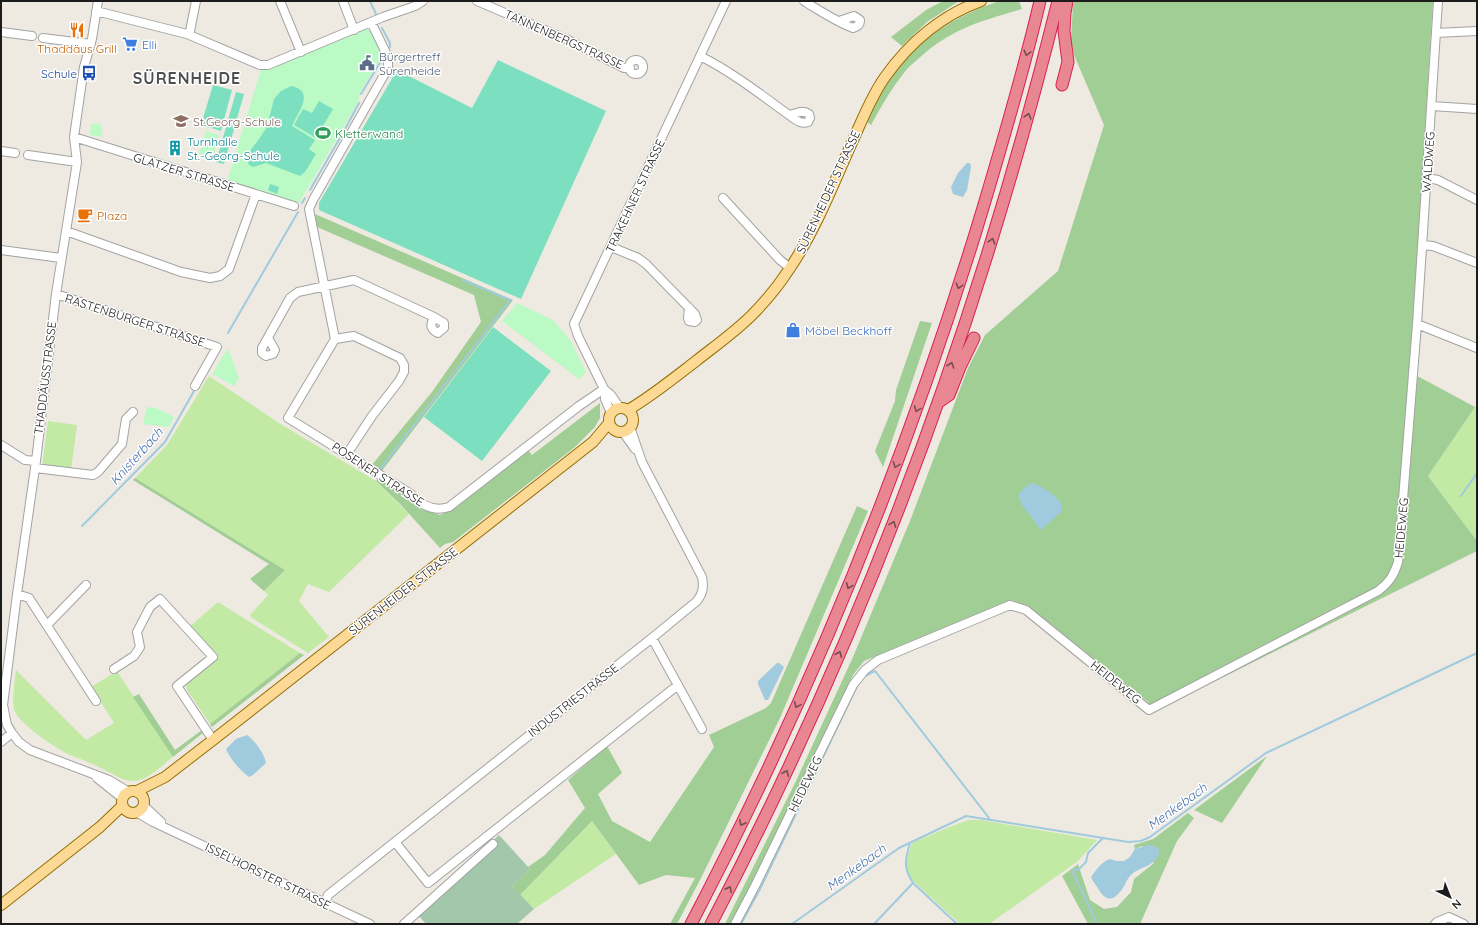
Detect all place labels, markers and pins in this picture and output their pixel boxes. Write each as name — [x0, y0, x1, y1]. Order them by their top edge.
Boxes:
restaurant icon: Thaddäus Grill — [68, 21, 86, 39]
supermarket icon: Elli — [121, 35, 139, 53]
place label: Elli — [142, 37, 157, 52]
place label: Thaddäus Grill — [37, 41, 117, 56]
place label: Bürgertreff Sürenheide — [379, 49, 441, 78]
public building icon: Bürgertreff Sürenheide — [358, 54, 376, 72]
bus stop icon: Schule — [80, 64, 98, 82]
place label: Schule — [41, 66, 77, 81]
school or university icon: St.Georg-Schule — [172, 112, 190, 130]
place label: St.Georg-Schule — [193, 114, 281, 129]
sports icon: Kletterwand — [314, 124, 332, 142]
place label: Kletterwand — [335, 126, 403, 141]
place label: Turnhalle St.-Georg-Schule — [187, 134, 280, 163]
building icon: Turnhalle St.-Georg-Schule — [166, 139, 184, 157]
cafe icon: Plaza — [76, 206, 94, 224]
place label: Plaza — [97, 208, 127, 223]
shop icon: Möbel Beckhoff — [784, 321, 802, 339]
place label: Möbel Beckhoff — [805, 323, 892, 338]

